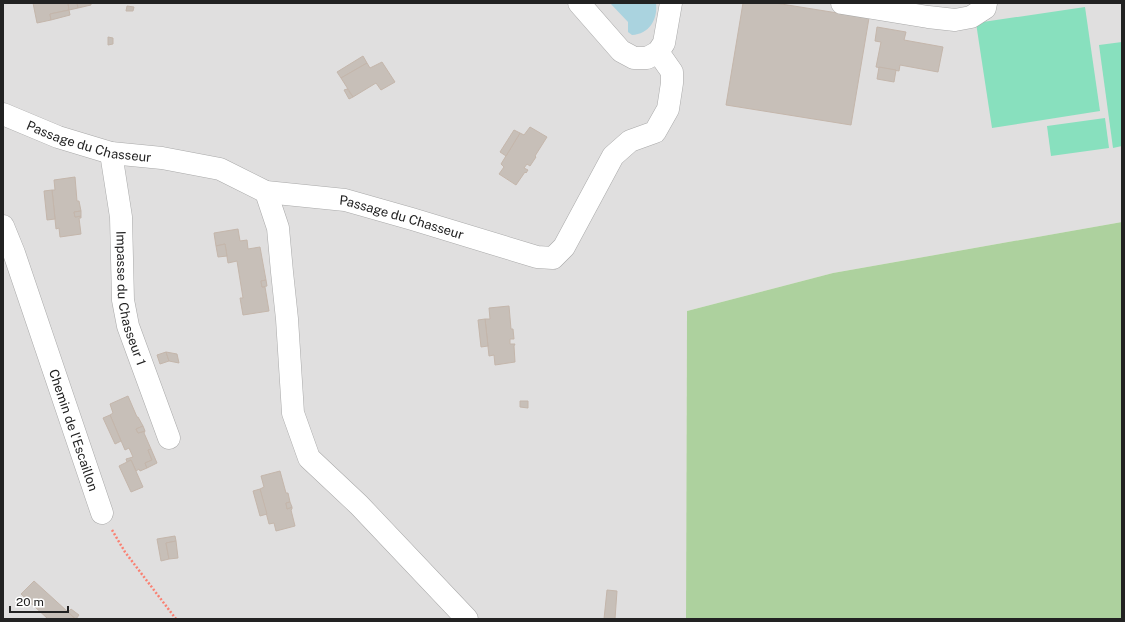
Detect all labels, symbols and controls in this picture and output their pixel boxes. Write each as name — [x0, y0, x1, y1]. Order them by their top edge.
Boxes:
street label: Passage du Chasseur — [25, 117, 152, 164]
street label: Passage du Chasseur — [339, 192, 466, 242]
street label: Impasse du Chasseur 1 — [114, 231, 149, 367]
street label: Chemin de l'Escaillon — [46, 367, 102, 493]
scale bar — [10, 588, 68, 614]
text: 20 m — [16, 595, 44, 609]

